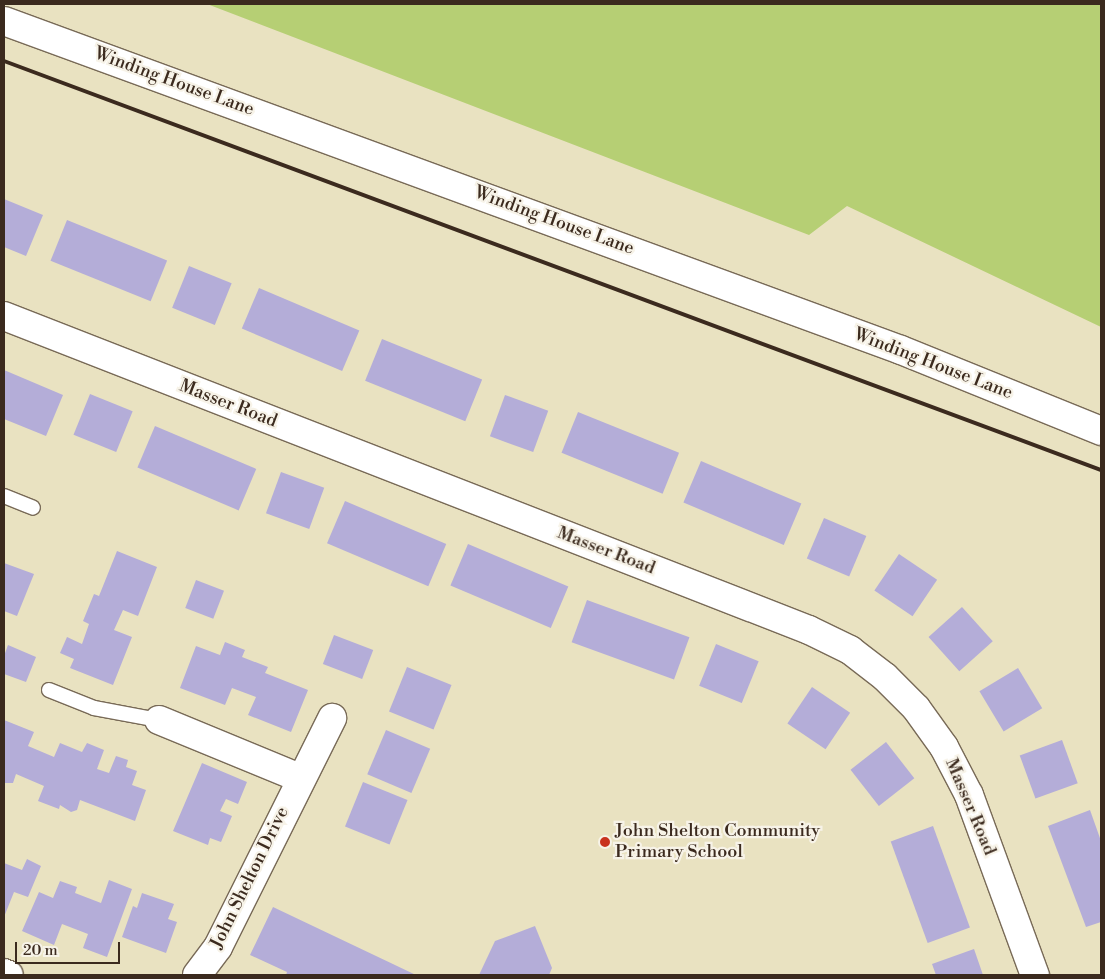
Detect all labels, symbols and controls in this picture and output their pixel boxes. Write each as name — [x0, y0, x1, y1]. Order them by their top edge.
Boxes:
street label: Winding House Lane — [91, 43, 257, 121]
street label: Winding House Lane — [471, 182, 637, 260]
street label: Winding House Lane — [850, 324, 1016, 404]
street label: Masser Road — [176, 375, 280, 433]
street label: Masser Road — [554, 522, 658, 580]
street label: Masser Road — [940, 755, 1000, 859]
street label: John Shelton Drive — [206, 804, 294, 952]
place label: John Shelton Community Primary School — [615, 821, 820, 864]
marker: John Shelton Community Primary School — [599, 836, 611, 848]
scale bar — [18, 932, 122, 964]
text: 20 m — [23, 941, 58, 960]

